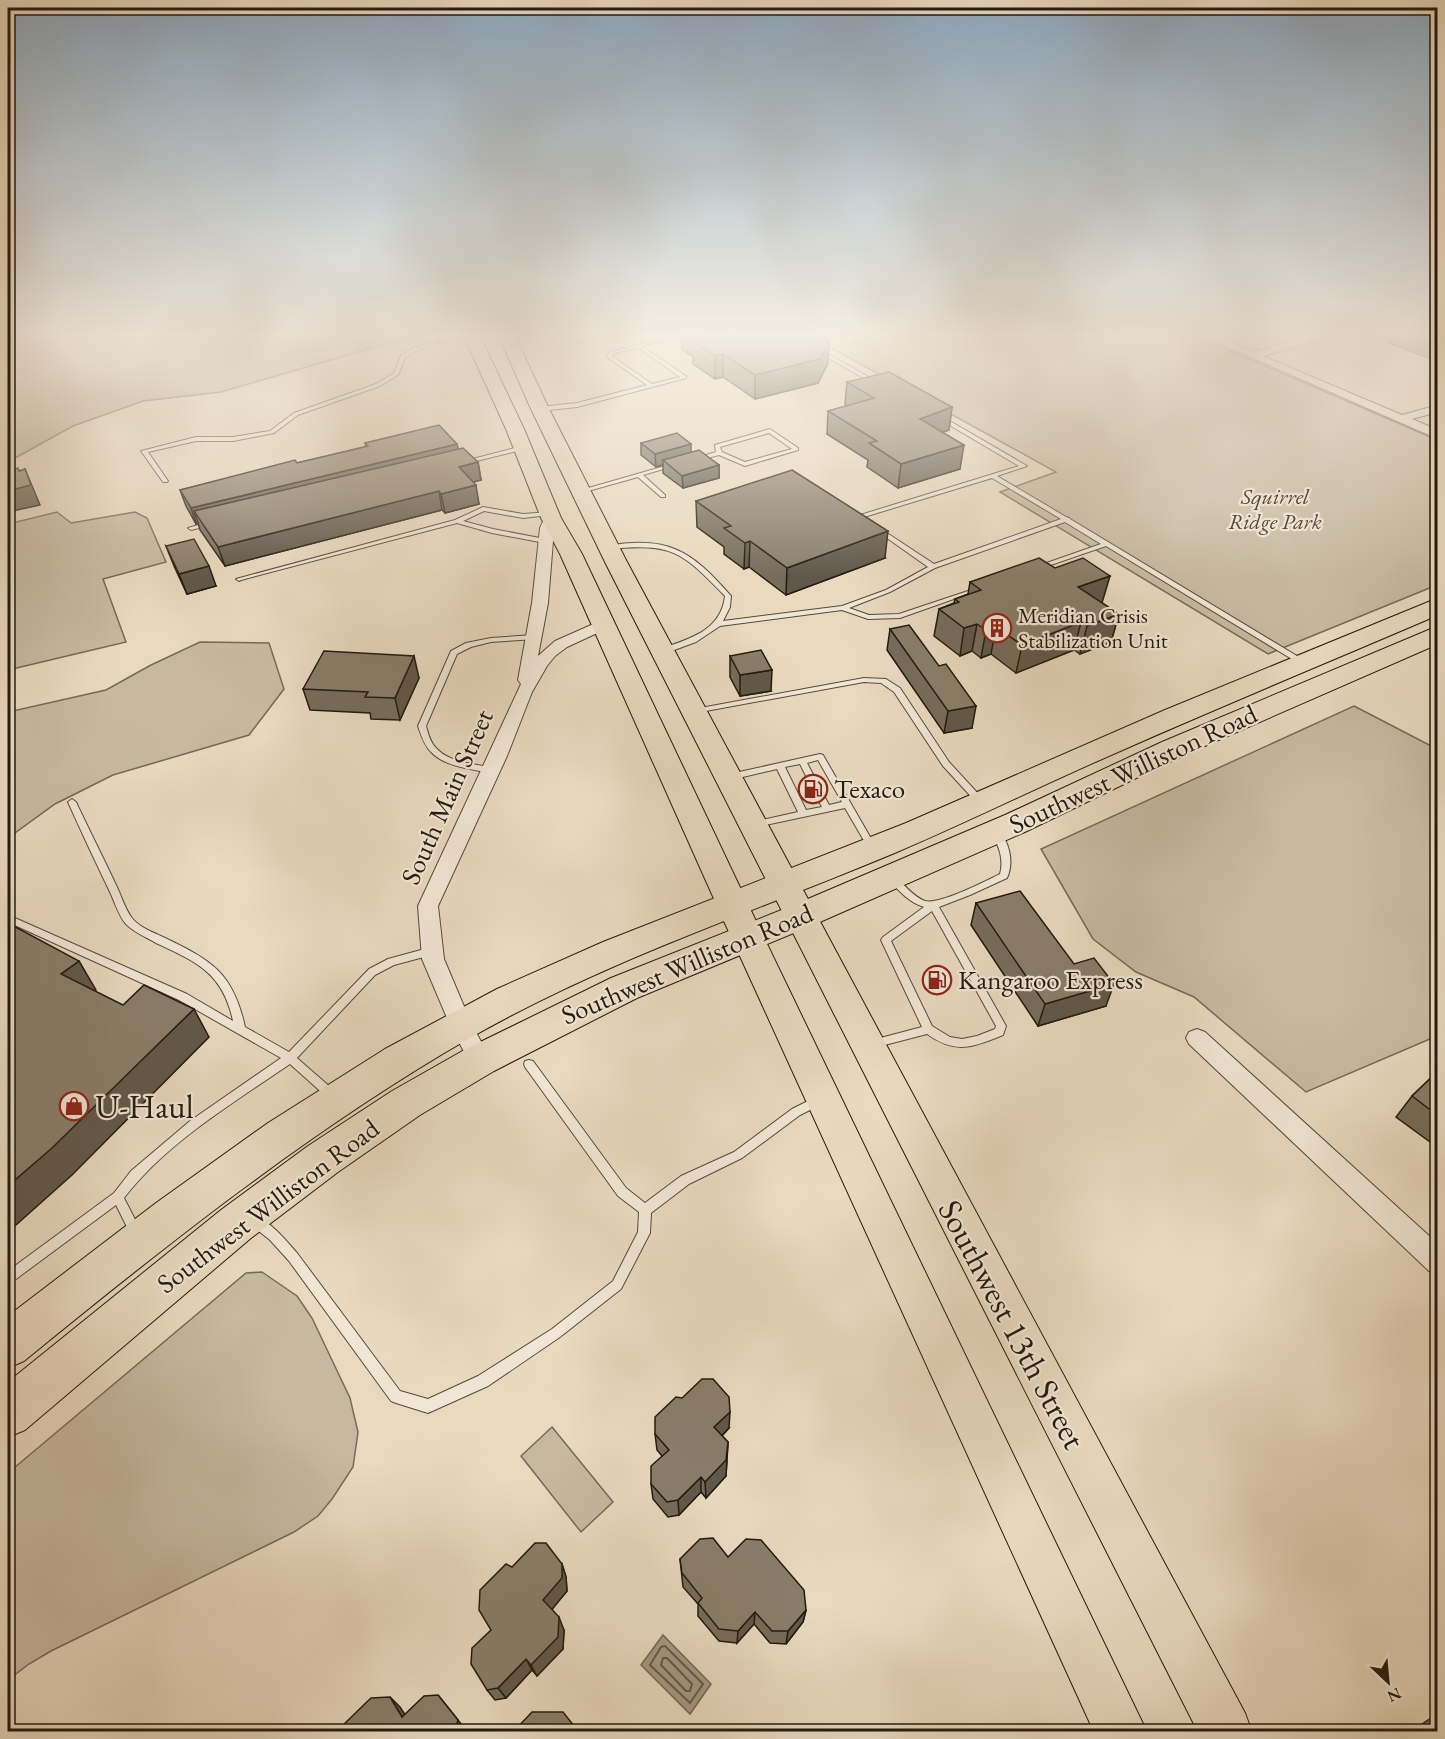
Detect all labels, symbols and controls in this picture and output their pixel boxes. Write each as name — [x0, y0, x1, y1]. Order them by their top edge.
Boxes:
park label: Squirrel Ridge Park — [1228, 482, 1322, 536]
place label: Meridian Crisis Stabilization Unit — [1018, 601, 1168, 655]
building icon: Meridian Crisis Stabilization Unit — [981, 612, 1013, 644]
street label: Southwest Williston Road — [1003, 696, 1263, 841]
street label: South Main Street — [392, 703, 501, 890]
place label: Texaco — [834, 771, 905, 806]
fuel station icon: Texaco — [797, 773, 829, 805]
street label: Southwest Williston Road — [556, 895, 818, 1032]
place label: Kangaroo Express — [958, 962, 1143, 997]
fuel station icon: Kangaroo Express — [921, 964, 953, 996]
place label: U-Haul — [95, 1085, 194, 1128]
shop icon: U-Haul — [58, 1090, 90, 1122]
street label: Southwest Williston Road — [149, 1110, 386, 1301]
street label: Southwest 13th Street — [929, 1192, 1097, 1457]
north arrow — [1358, 1652, 1418, 1712]
text: N — [1384, 1683, 1405, 1707]

